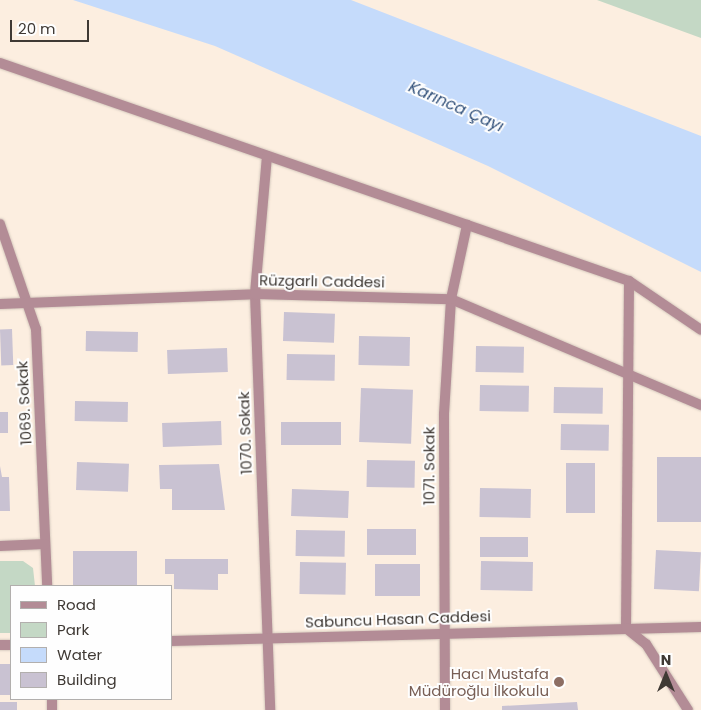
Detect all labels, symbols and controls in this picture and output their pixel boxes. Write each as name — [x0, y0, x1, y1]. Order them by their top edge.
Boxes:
scale bar — [12, 10, 91, 42]
text: 20 m — [18, 18, 56, 39]
water label: Karınca Çayı — [406, 77, 506, 137]
street label: Rüzgarlı Caddesi — [259, 271, 385, 291]
street label: 1069. Sokak — [13, 360, 35, 446]
street label: 1070. Sokak — [235, 391, 255, 475]
street label: 1071. Sokak — [420, 427, 438, 505]
legend — [10, 585, 172, 700]
text: Road — [57, 594, 96, 615]
street label: Sabuncu Hasan Caddesi — [305, 607, 491, 631]
text: Park — [57, 619, 89, 640]
text: Water — [57, 644, 102, 665]
north arrow — [641, 650, 691, 700]
text: N — [661, 650, 671, 670]
place label: Hacı Mustafa Müdüroğlu İlkokulu — [409, 664, 549, 699]
text: Building — [57, 669, 117, 690]
marker: Hacı Mustafa Müdüroğlu İlkokulu — [553, 676, 565, 688]

